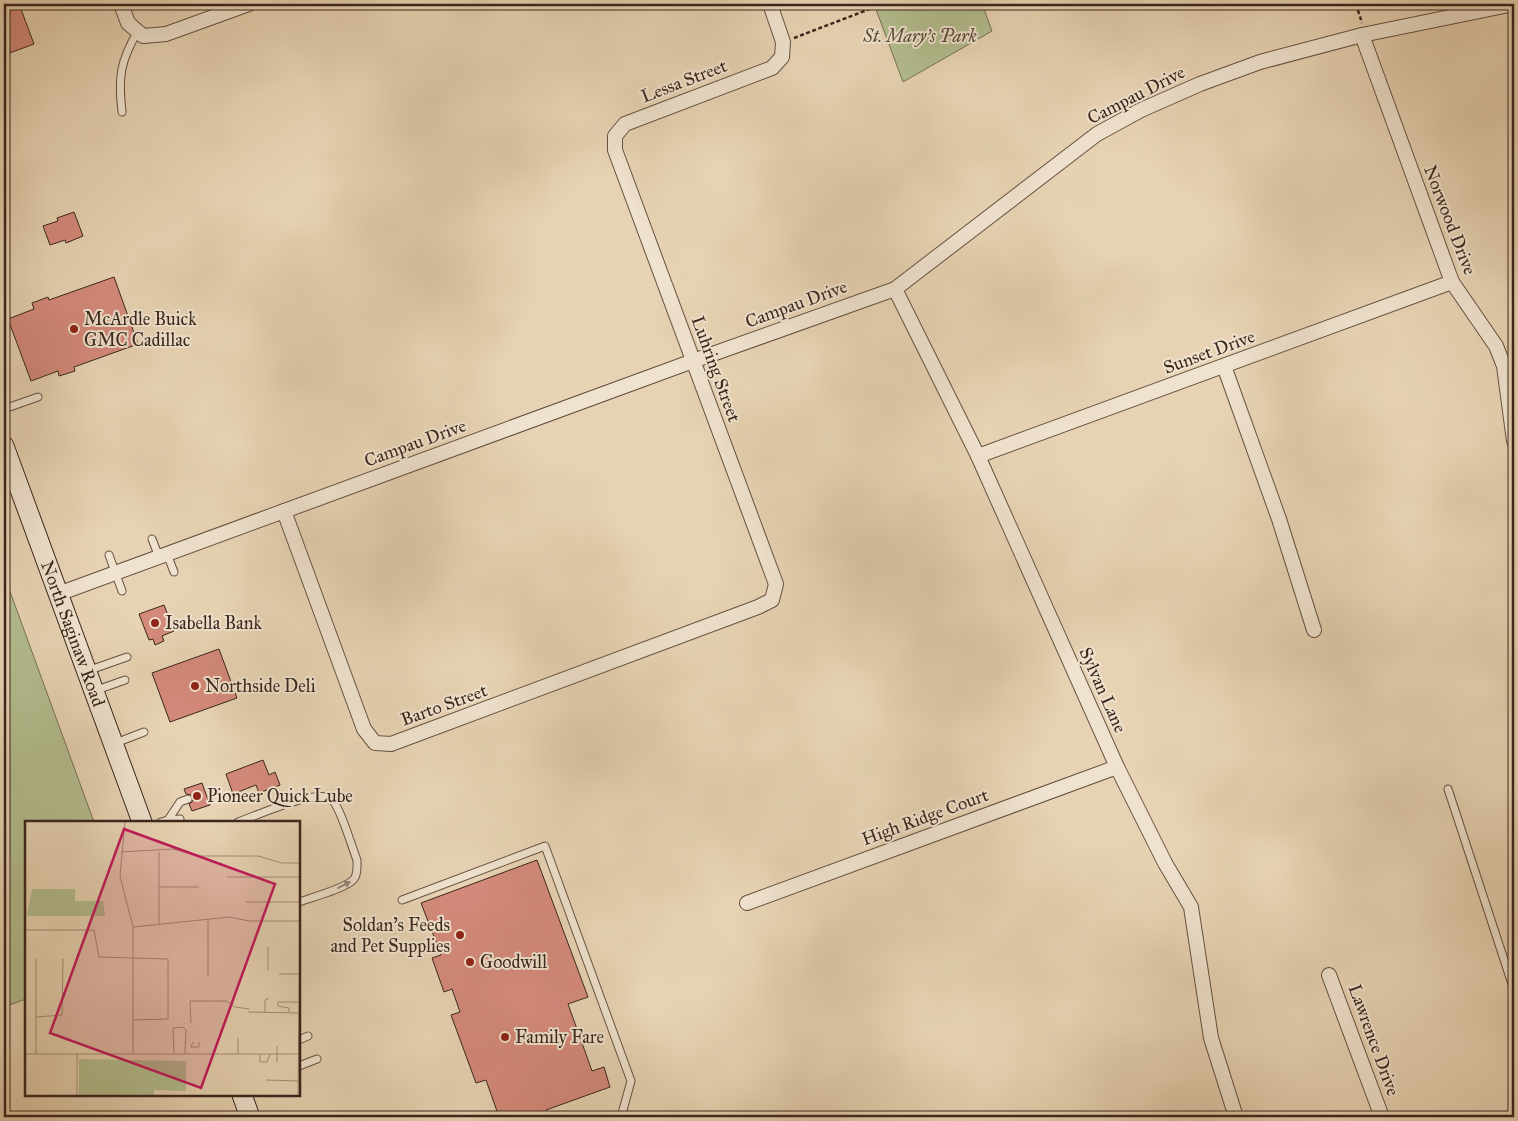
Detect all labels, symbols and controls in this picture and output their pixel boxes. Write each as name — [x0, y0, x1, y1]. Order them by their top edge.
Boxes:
park label: St. Mary's Park — [862, 25, 977, 47]
street label: Lessa Street — [638, 54, 731, 107]
street label: Campau Drive — [1083, 61, 1189, 129]
street label: Norwood Drive — [1419, 162, 1481, 278]
street label: Campau Drive — [742, 275, 850, 333]
place label: McArdle Buick GMC Cadillac — [84, 308, 197, 351]
street label: Luhring Street — [686, 313, 746, 426]
marker: McArdle Buick GMC Cadillac — [68, 323, 80, 335]
street label: Sunset Drive — [1160, 325, 1258, 379]
street label: Campau Drive — [361, 414, 469, 472]
street label: North Saginaw Road — [36, 558, 110, 710]
place label: Isabella Bank — [165, 612, 262, 634]
marker: Isabella Bank — [149, 617, 161, 629]
street label: Sylvan Lane — [1074, 644, 1132, 736]
place label: Northside Deli — [205, 675, 316, 697]
street label: Barto Street — [398, 679, 491, 731]
marker: Northside Deli — [189, 680, 201, 692]
street label: High Ridge Court — [859, 784, 992, 851]
place label: Pioneer Quick Lube — [207, 785, 353, 807]
marker: Pioneer Quick Lube — [191, 790, 203, 802]
inset map — [25, 821, 300, 1096]
one-way arrow — [337, 881, 351, 889]
place label: Soldan's Feeds and Pet Supplies — [330, 914, 450, 957]
marker: Soldan's Feeds and Pet Supplies — [454, 929, 466, 941]
place label: Goodwill — [480, 951, 547, 973]
marker: Goodwill — [464, 956, 476, 968]
street label: Lawrence Drive — [1344, 981, 1404, 1099]
place label: Family Fare — [515, 1026, 604, 1048]
marker: Family Fare — [499, 1031, 511, 1043]

